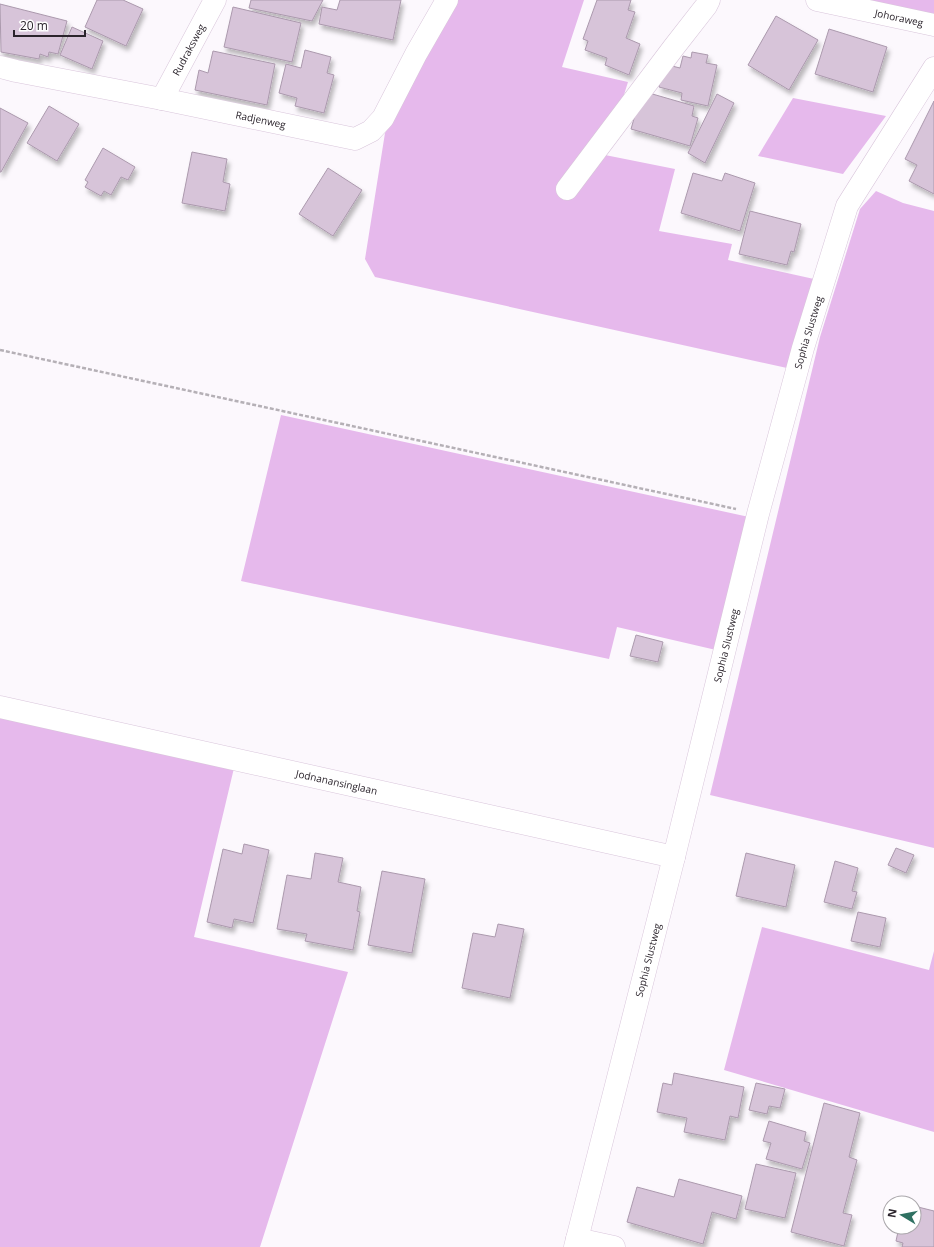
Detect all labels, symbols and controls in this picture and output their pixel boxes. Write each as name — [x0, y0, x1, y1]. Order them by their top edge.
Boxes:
street label: Johoraweg — [873, 5, 925, 30]
scale bar — [14, 12, 85, 38]
text: 20 m — [20, 17, 48, 34]
street label: Rudraksweg — [169, 21, 208, 78]
street label: Radjenweg — [234, 107, 288, 132]
street label: Sophia Slustweg — [791, 293, 826, 370]
street label: Sophia Slustweg — [710, 607, 742, 684]
street label: Jodnanansinglaan — [294, 766, 379, 798]
street label: Sophia Slustweg — [632, 921, 664, 999]
north arrow — [882, 1195, 922, 1235]
text: N — [883, 1207, 900, 1219]

